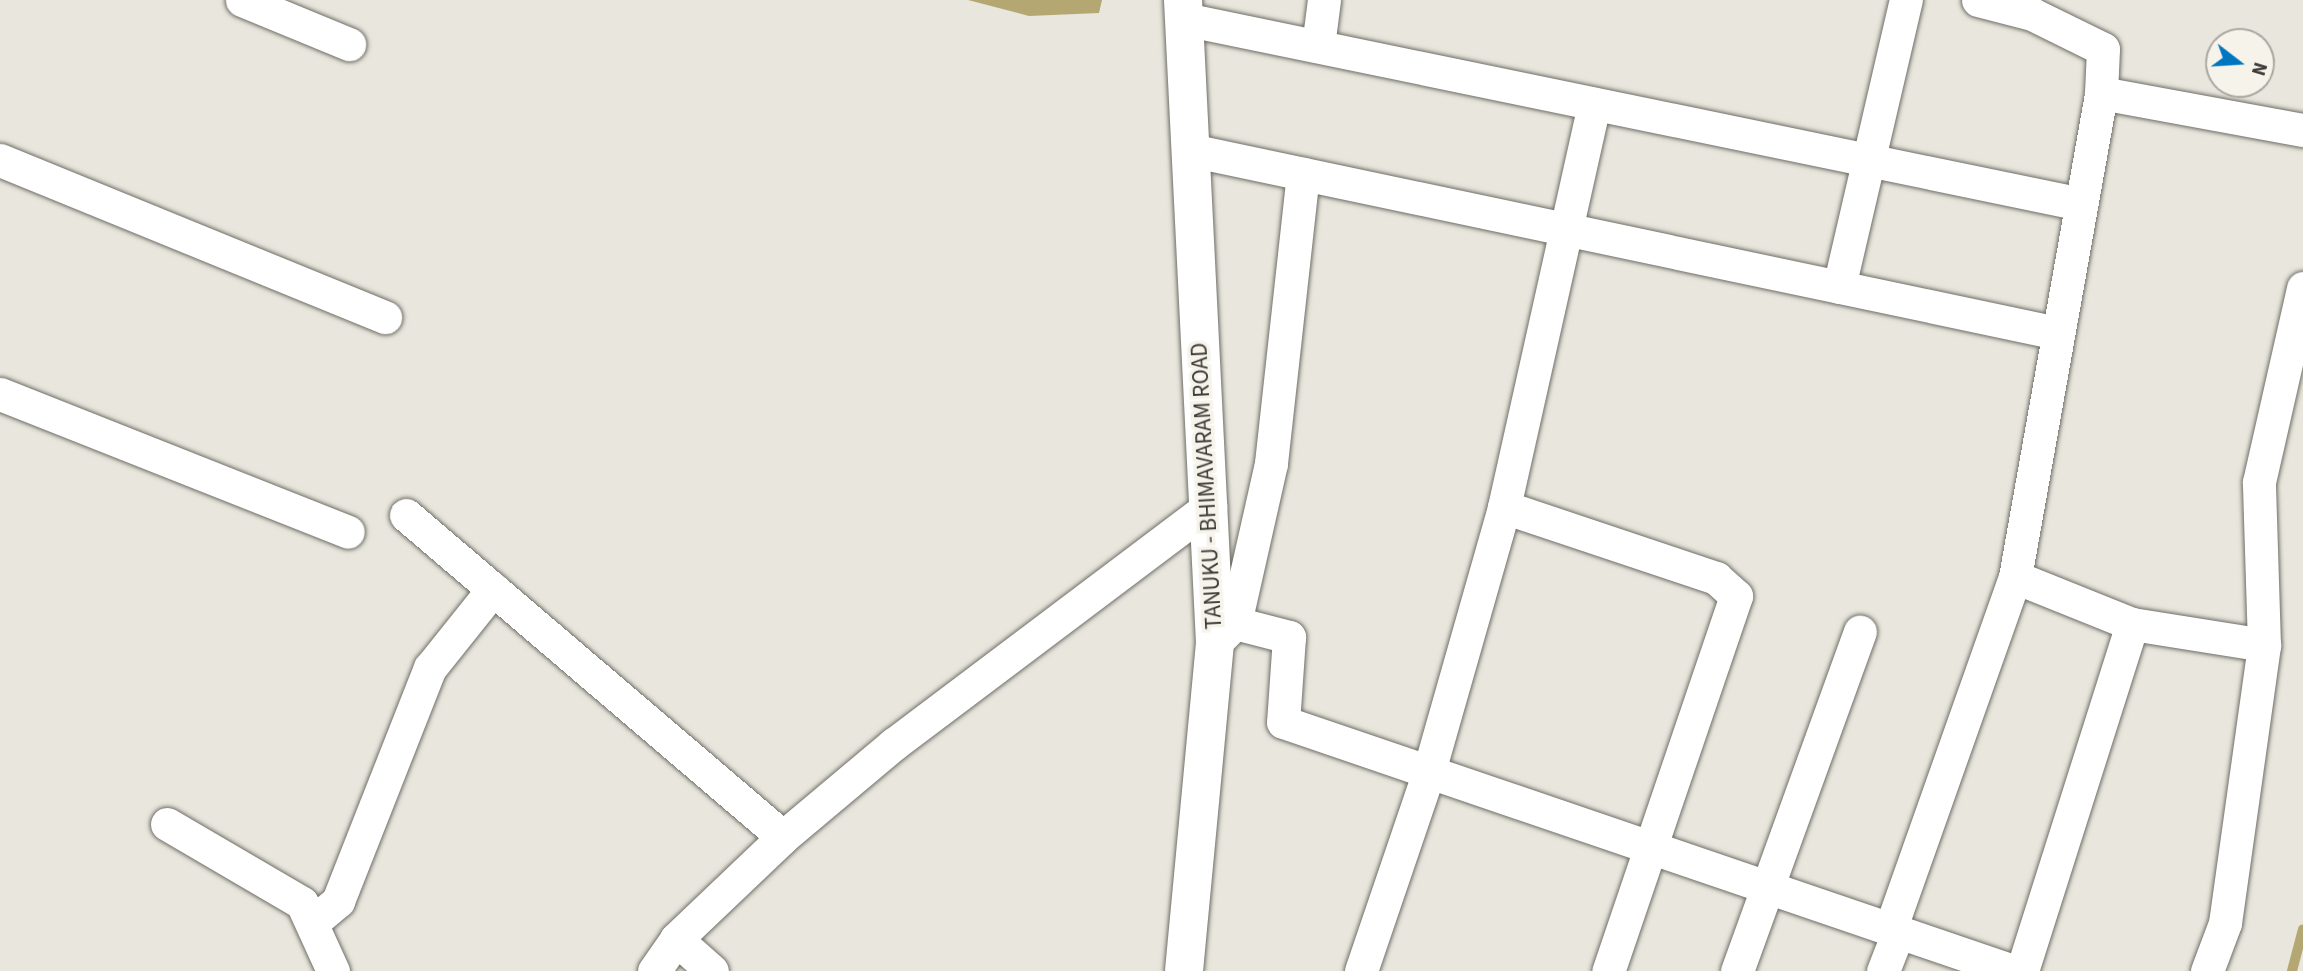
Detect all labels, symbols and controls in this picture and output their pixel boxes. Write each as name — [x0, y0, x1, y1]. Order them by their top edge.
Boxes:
north arrow — [2205, 28, 2275, 98]
text: N — [2244, 59, 2273, 79]
street label: TANUKU - BHIMAVARAM ROAD — [1186, 342, 1228, 630]

